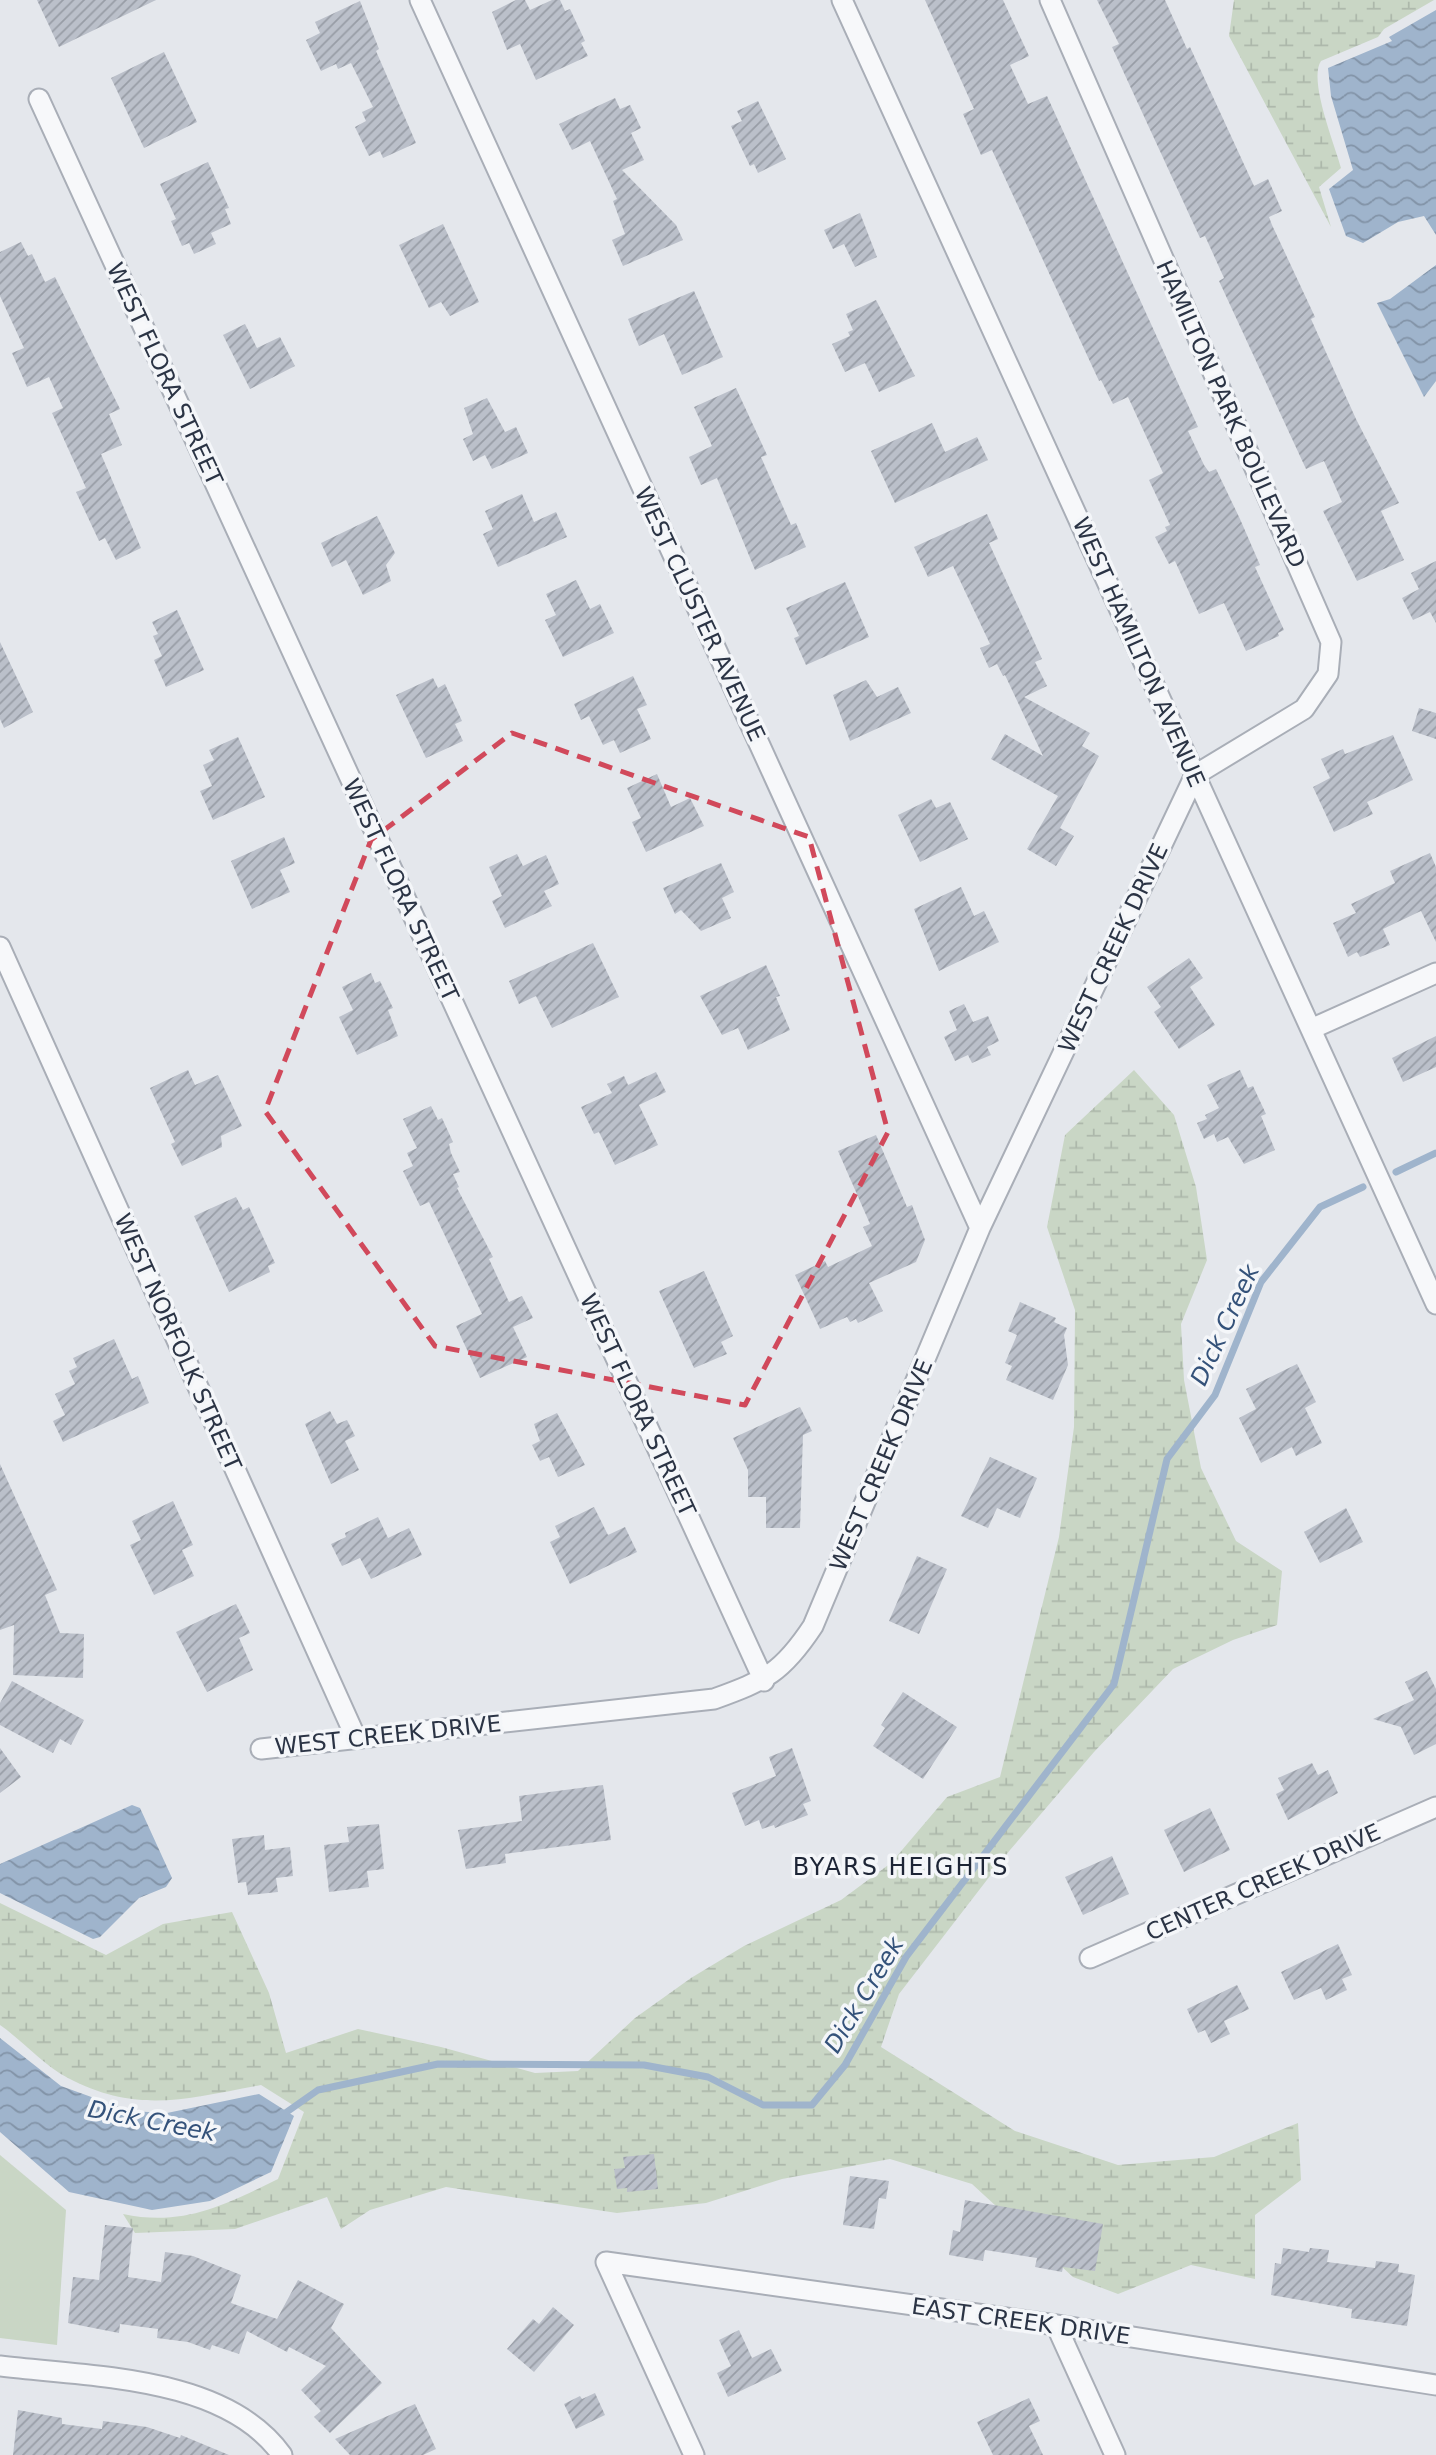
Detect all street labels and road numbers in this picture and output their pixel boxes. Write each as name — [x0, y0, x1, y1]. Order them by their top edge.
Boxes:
street label: HAMILTON PARK BOULEVARD — [1151, 256, 1311, 572]
street label: WEST FLORA STREET — [102, 259, 228, 490]
street label: WEST CLUSTER AVENUE — [630, 483, 770, 745]
street label: WEST HAMILTON AVENUE — [1068, 513, 1210, 791]
street label: WEST FLORA STREET — [338, 775, 464, 1006]
street label: WEST CREEK DRIVE — [1053, 839, 1173, 1057]
street label: WEST NORFOLK STREET — [109, 1209, 247, 1476]
street label: WEST FLORA STREET — [575, 1290, 701, 1521]
street label: WEST CREEK DRIVE — [825, 1355, 937, 1575]
street label: WEST CREEK DRIVE — [274, 1710, 502, 1760]
street label: CENTER CREEK DRIVE — [1142, 1818, 1384, 1946]
street label: EAST CREEK DRIVE — [910, 2293, 1132, 2349]

